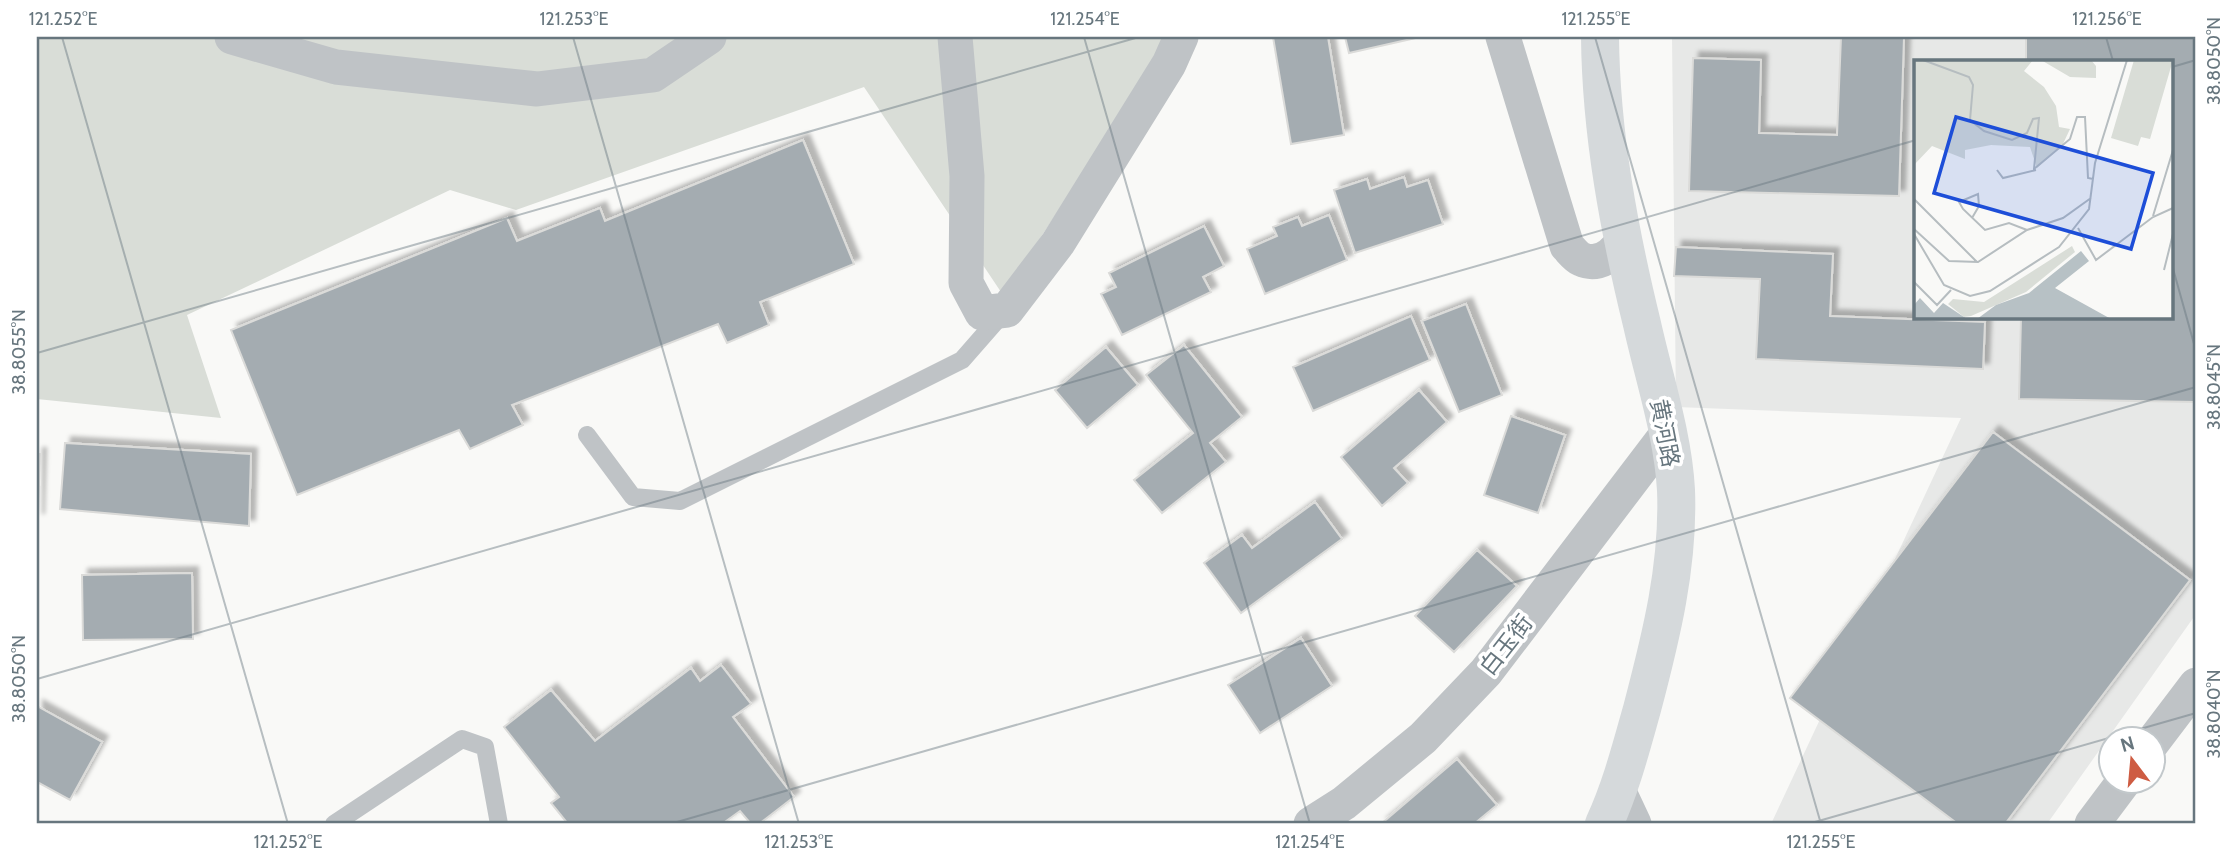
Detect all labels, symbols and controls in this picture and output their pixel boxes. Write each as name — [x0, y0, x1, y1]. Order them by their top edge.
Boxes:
text: 121.252°E — [29, 8, 97, 30]
text: 121.253°E — [539, 8, 609, 30]
text: 121.254°E — [1050, 8, 1120, 30]
text: 121.255°E — [1561, 8, 1631, 30]
text: 121.256°E — [2072, 8, 2142, 30]
text: 38.8050°N — [2203, 17, 2225, 105]
inset map — [1914, 60, 2174, 318]
text: 38.8055°N — [8, 309, 30, 395]
text: 38.8045°N — [2203, 344, 2225, 430]
street label: 黄河路 — [1645, 396, 1685, 470]
street label: 白玉街 — [1474, 609, 1538, 681]
text: 38.8050°N — [8, 635, 30, 723]
text: 38.8040°N — [2203, 670, 2225, 758]
north arrow — [2096, 724, 2166, 794]
text: N — [2118, 731, 2137, 757]
text: 121.252°E — [254, 831, 322, 853]
text: 121.253°E — [764, 831, 834, 853]
text: 121.254°E — [1275, 831, 1345, 853]
text: 121.255°E — [1786, 831, 1856, 853]

